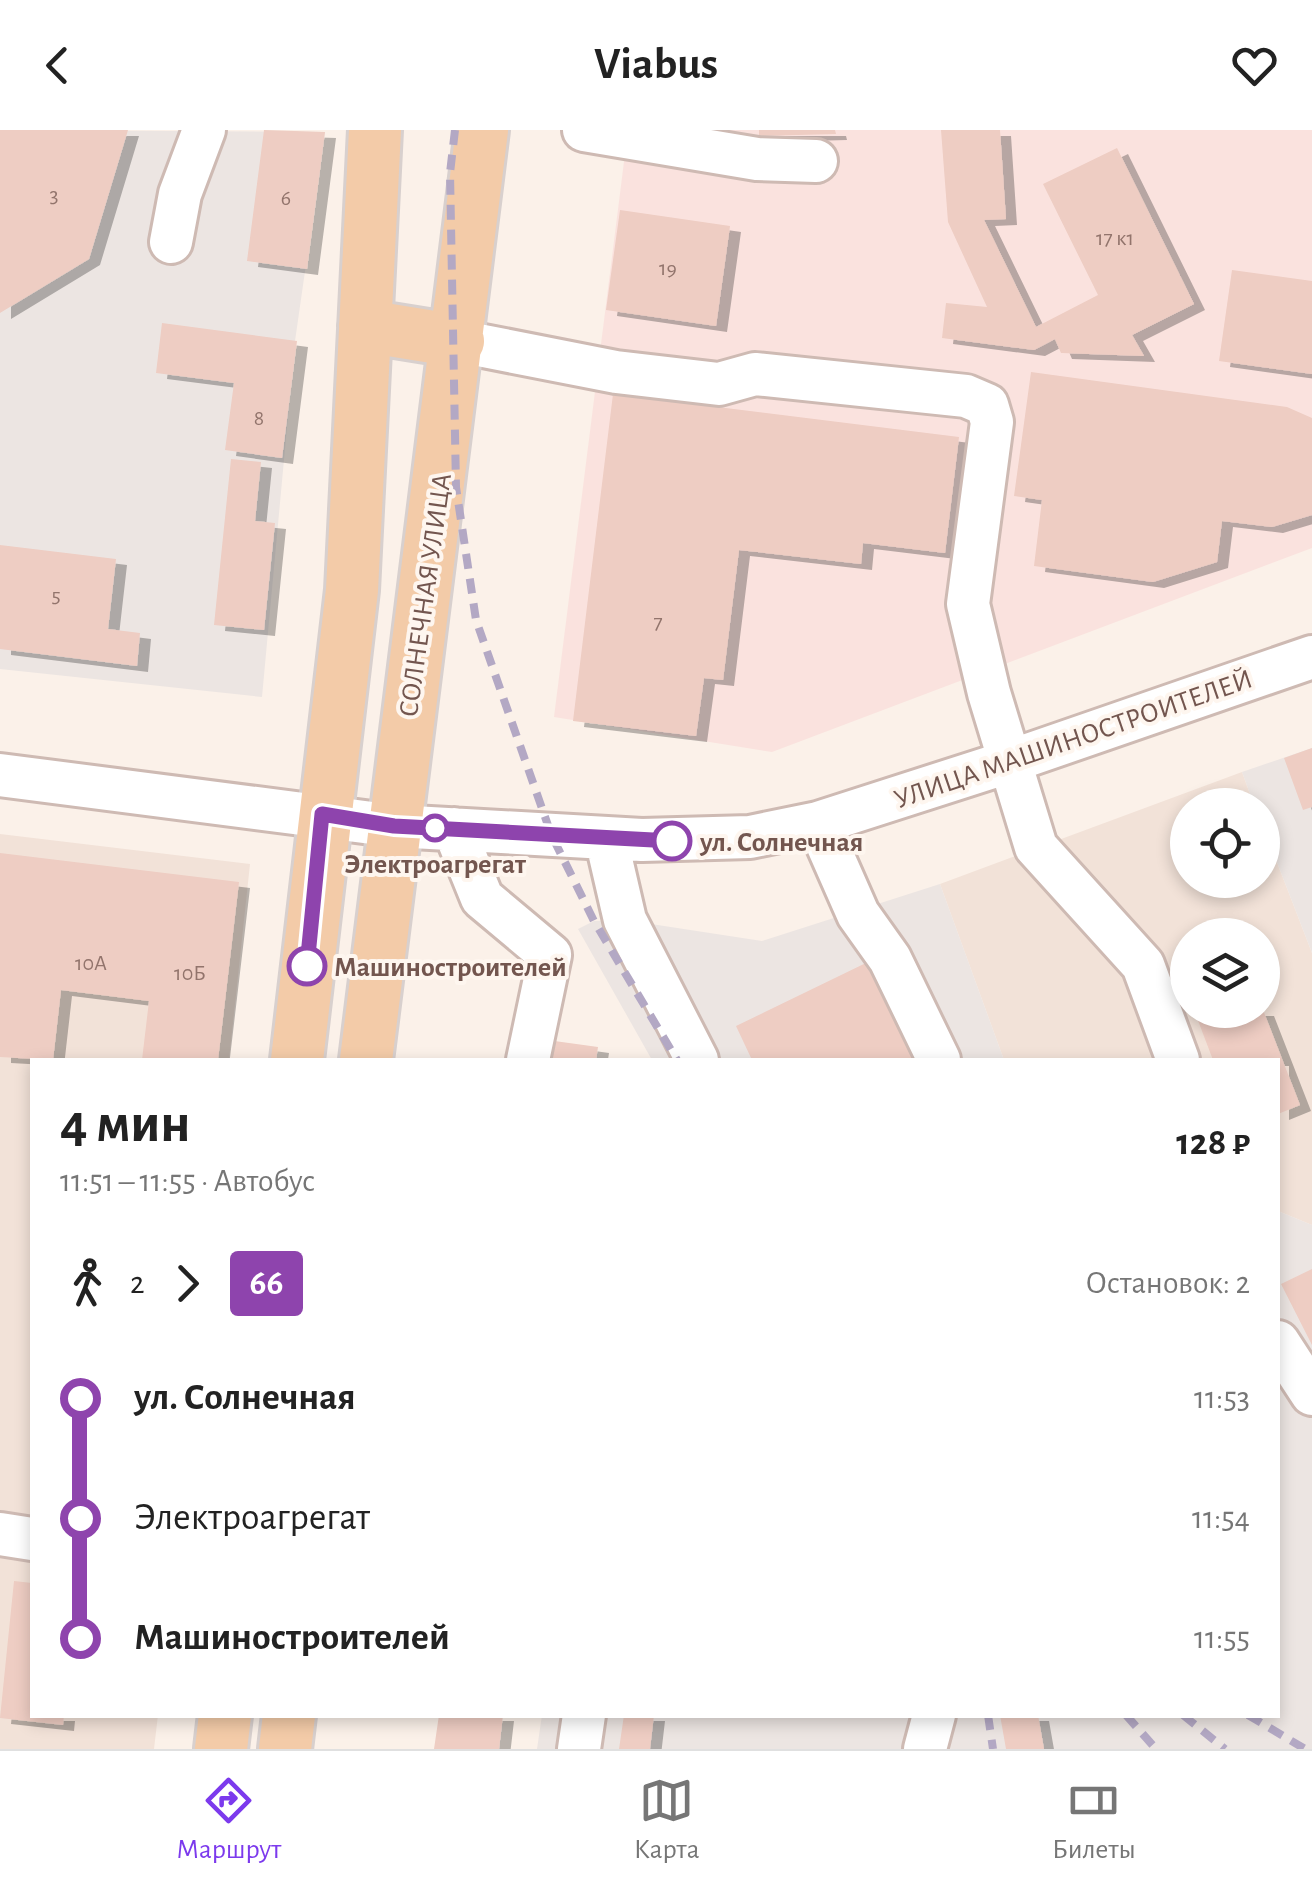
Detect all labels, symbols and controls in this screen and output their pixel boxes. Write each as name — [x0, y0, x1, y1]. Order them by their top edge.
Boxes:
icon: back — [30, 38, 85, 93]
icon: heart — [1227, 38, 1282, 93]
text: Viabus — [594, 42, 718, 87]
house number: 3 — [49, 184, 59, 206]
house number: 6 — [281, 187, 291, 209]
house number: 17 к1 — [1096, 227, 1134, 249]
house number: 19 — [659, 257, 677, 279]
house number: 8 — [254, 407, 264, 429]
street label: СОЛНЕЧНАЯ УЛИЦА — [395, 472, 457, 719]
house number: 5 — [51, 584, 61, 606]
house number: 7 — [653, 611, 663, 633]
street label: УЛИЦА МАШИНОСТРОИТЕЛЕЙ — [891, 664, 1256, 814]
map controls — [1170, 788, 1280, 1028]
button: locate — [1170, 788, 1280, 898]
marker: Электроагрегат — [422, 815, 448, 841]
marker: ул. Солнечная — [653, 822, 691, 860]
place label: ул. Солнечная — [699, 829, 863, 857]
place label: Электроагрегат — [344, 851, 527, 879]
button: layers — [1170, 918, 1280, 1028]
marker: Машиностроителей — [288, 947, 326, 985]
house number: 10А — [75, 952, 107, 974]
place label: Машиностроителей — [334, 954, 567, 982]
house number: 10Б — [174, 962, 206, 984]
text: 4 мин — [60, 1097, 191, 1152]
text: 128 ₽ — [1176, 1124, 1250, 1162]
text: 11:51 – 11:55 · Автобус — [60, 1165, 315, 1197]
icon: walk — [60, 1256, 115, 1311]
icon: forward — [160, 1256, 215, 1311]
text: 66 — [250, 1266, 283, 1301]
text: 2 — [130, 1267, 145, 1299]
text: Остановок: 2 — [1086, 1267, 1250, 1299]
text: ул. Солнечная — [134, 1379, 356, 1417]
text: 11:53 — [1194, 1382, 1250, 1414]
text: Электроагрегат — [134, 1499, 370, 1537]
text: 11:54 — [1192, 1502, 1250, 1534]
text: Машиностроителей — [134, 1619, 450, 1657]
text: 11:55 — [1194, 1622, 1250, 1654]
tab: Маршрут — [176, 1773, 281, 1867]
tab: Карта — [634, 1773, 699, 1867]
tab: Билеты — [1052, 1773, 1136, 1867]

